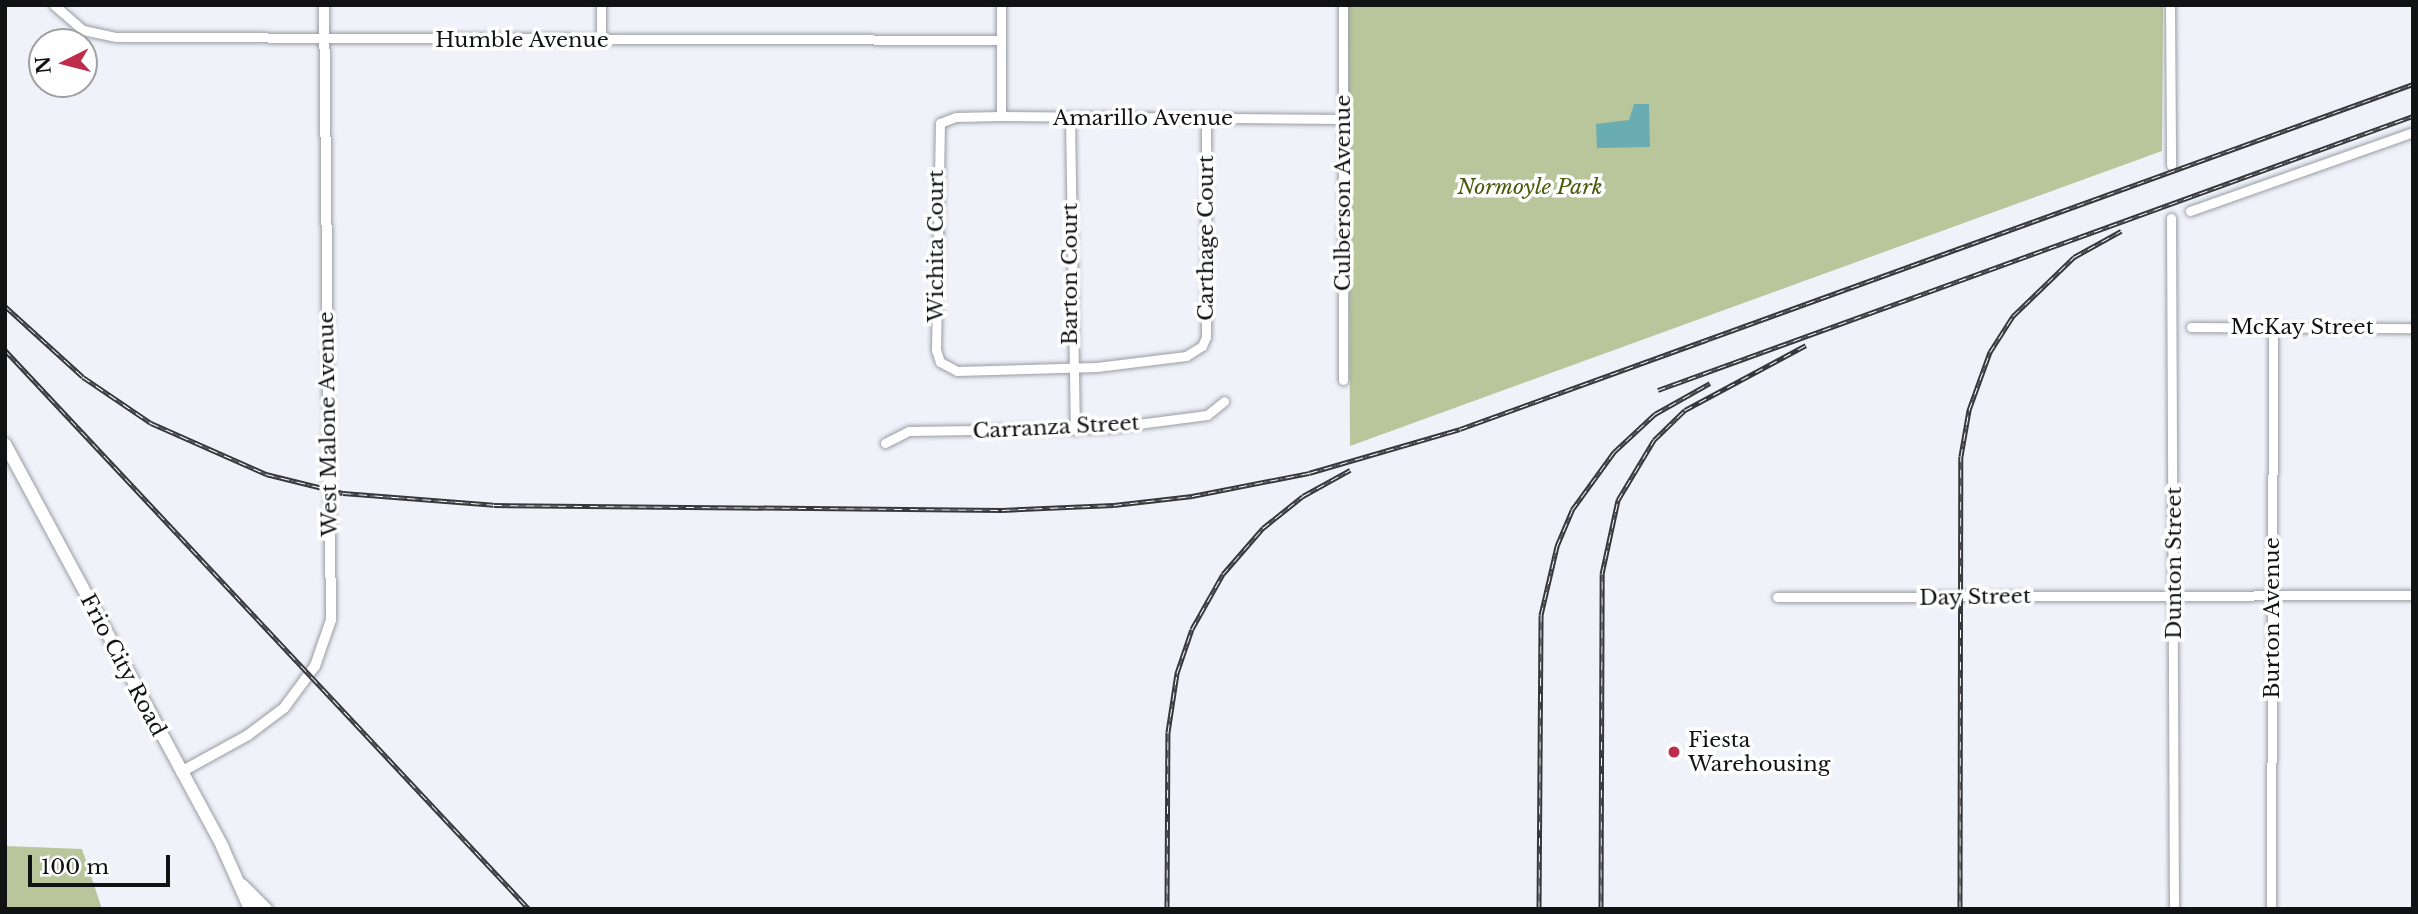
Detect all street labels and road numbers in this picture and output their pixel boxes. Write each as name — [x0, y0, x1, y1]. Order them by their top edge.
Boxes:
street label: Humble Avenue — [435, 27, 609, 53]
street label: Culberson Avenue — [1330, 94, 1356, 292]
street label: Amarillo Avenue — [1053, 105, 1233, 131]
street label: Carthage Court — [1193, 155, 1219, 321]
street label: Wichita Court — [923, 170, 949, 322]
street label: Barton Court — [1057, 203, 1083, 345]
street label: West Malone Avenue — [313, 311, 343, 537]
street label: McKay Street — [2230, 314, 2374, 340]
street label: Carranza Street — [972, 410, 1140, 444]
street label: Dunton Street — [2161, 487, 2187, 639]
street label: Burton Avenue — [2259, 537, 2285, 699]
street label: Day Street — [1919, 583, 2031, 611]
street label: Frio City Road — [75, 589, 171, 741]

